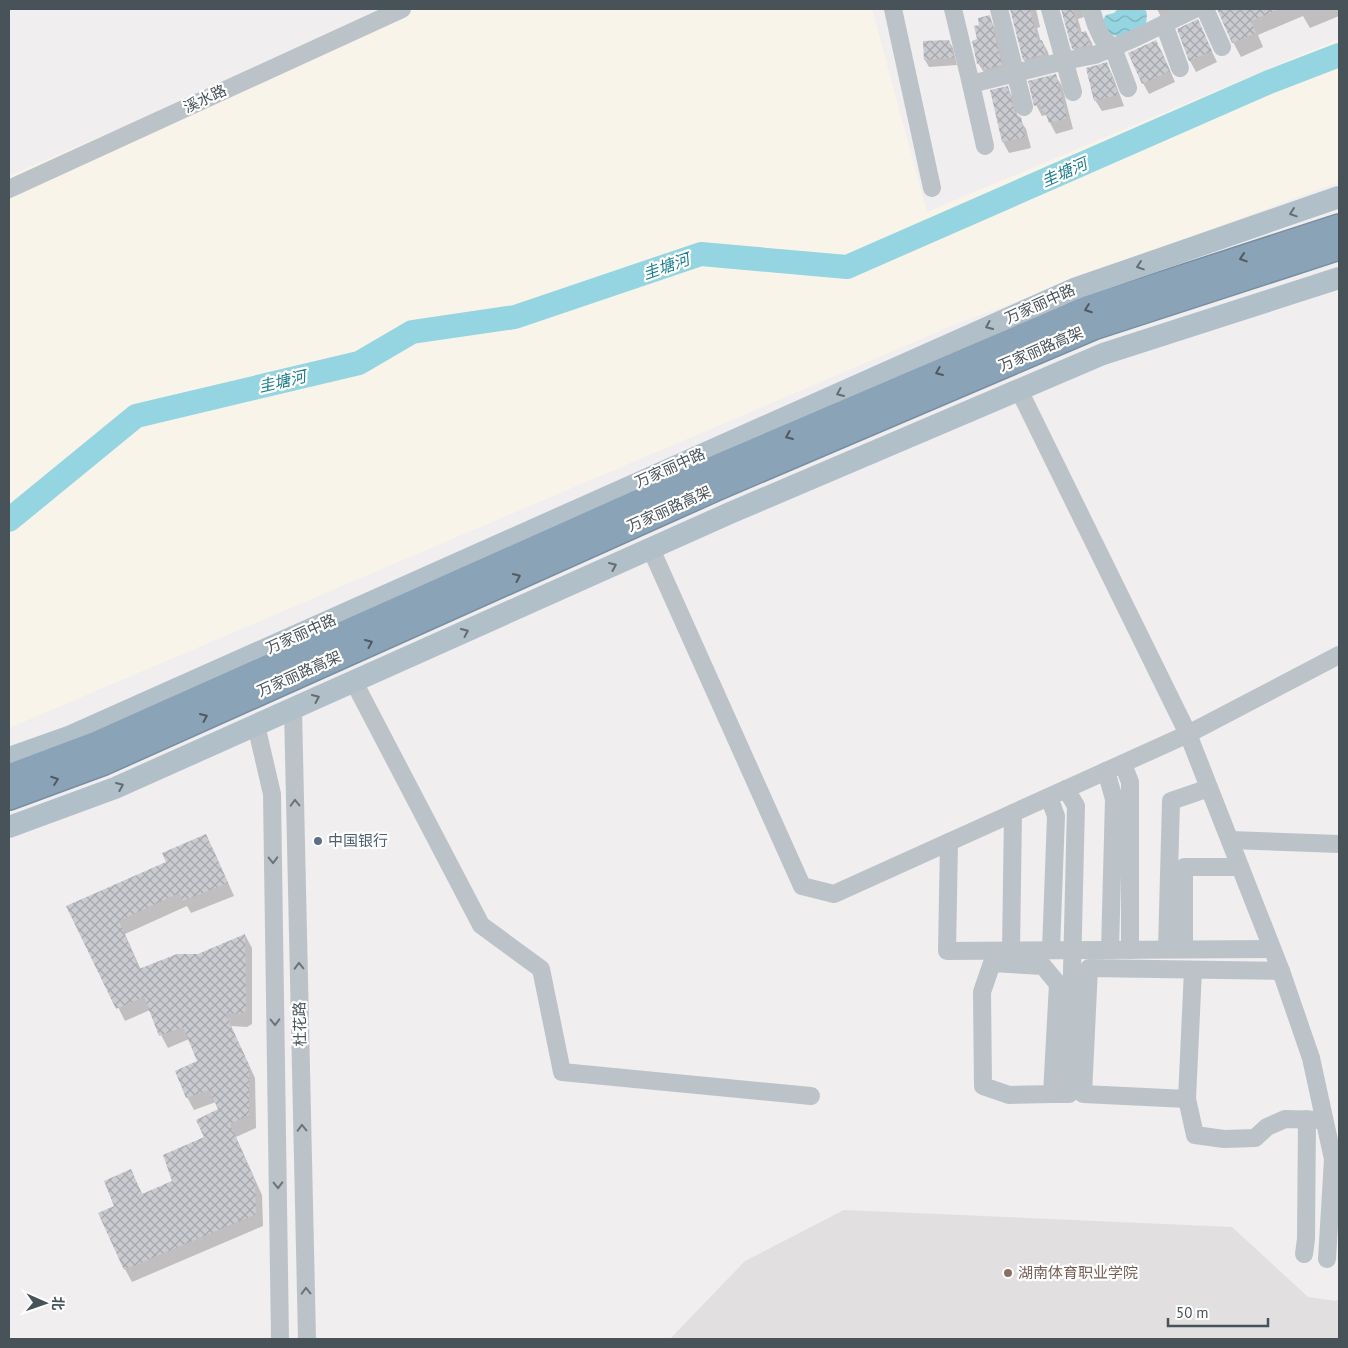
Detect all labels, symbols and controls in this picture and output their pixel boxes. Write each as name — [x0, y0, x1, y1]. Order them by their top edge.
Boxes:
street label: 溪水路 — [180, 80, 229, 117]
water label: 圭塘河 — [1038, 152, 1093, 191]
one-way arrow — [1289, 207, 1298, 217]
water label: 圭塘河 — [640, 248, 695, 283]
one-way arrow — [1239, 253, 1248, 263]
one-way arrow — [1136, 260, 1144, 270]
street label: 万家丽中路 — [1002, 280, 1078, 327]
one-way arrow — [1085, 303, 1093, 313]
one-way arrow — [985, 320, 994, 331]
street label: 万家丽路高架 — [996, 322, 1086, 375]
water label: 圭塘河 — [256, 365, 311, 396]
one-way arrow — [935, 366, 944, 377]
one-way arrow — [836, 386, 845, 397]
one-way arrow — [785, 430, 794, 441]
street label: 万家丽中路 — [632, 444, 708, 491]
street label: 万家丽路高架 — [624, 482, 714, 536]
one-way arrow — [608, 561, 617, 572]
one-way arrow — [512, 573, 521, 584]
street label: 万家丽中路 — [263, 610, 339, 657]
one-way arrow — [460, 628, 469, 639]
one-way arrow — [364, 639, 373, 650]
street label: 万家丽路高架 — [254, 647, 344, 701]
one-way arrow — [311, 694, 320, 705]
one-way arrow — [199, 713, 208, 723]
one-way arrow — [50, 776, 58, 786]
one-way arrow — [115, 782, 124, 792]
one-way arrow — [290, 799, 301, 807]
place label: 中国银行 — [328, 831, 388, 850]
marker: 中国银行 — [312, 835, 324, 847]
one-way arrow — [267, 856, 278, 864]
one-way arrow — [294, 961, 304, 969]
street label: 杜花路 — [290, 1001, 309, 1047]
one-way arrow — [270, 1018, 280, 1026]
one-way arrow — [297, 1124, 308, 1132]
one-way arrow — [272, 1181, 283, 1189]
place label: 湖南体育职业学院 — [1018, 1263, 1138, 1282]
marker: 湖南体育职业学院 — [1002, 1267, 1014, 1279]
north arrow — [20, 1278, 70, 1328]
one-way arrow — [301, 1286, 311, 1294]
text: 北 — [49, 1296, 67, 1311]
scale bar — [1168, 1296, 1268, 1328]
text: 50 m — [1176, 1303, 1209, 1322]

